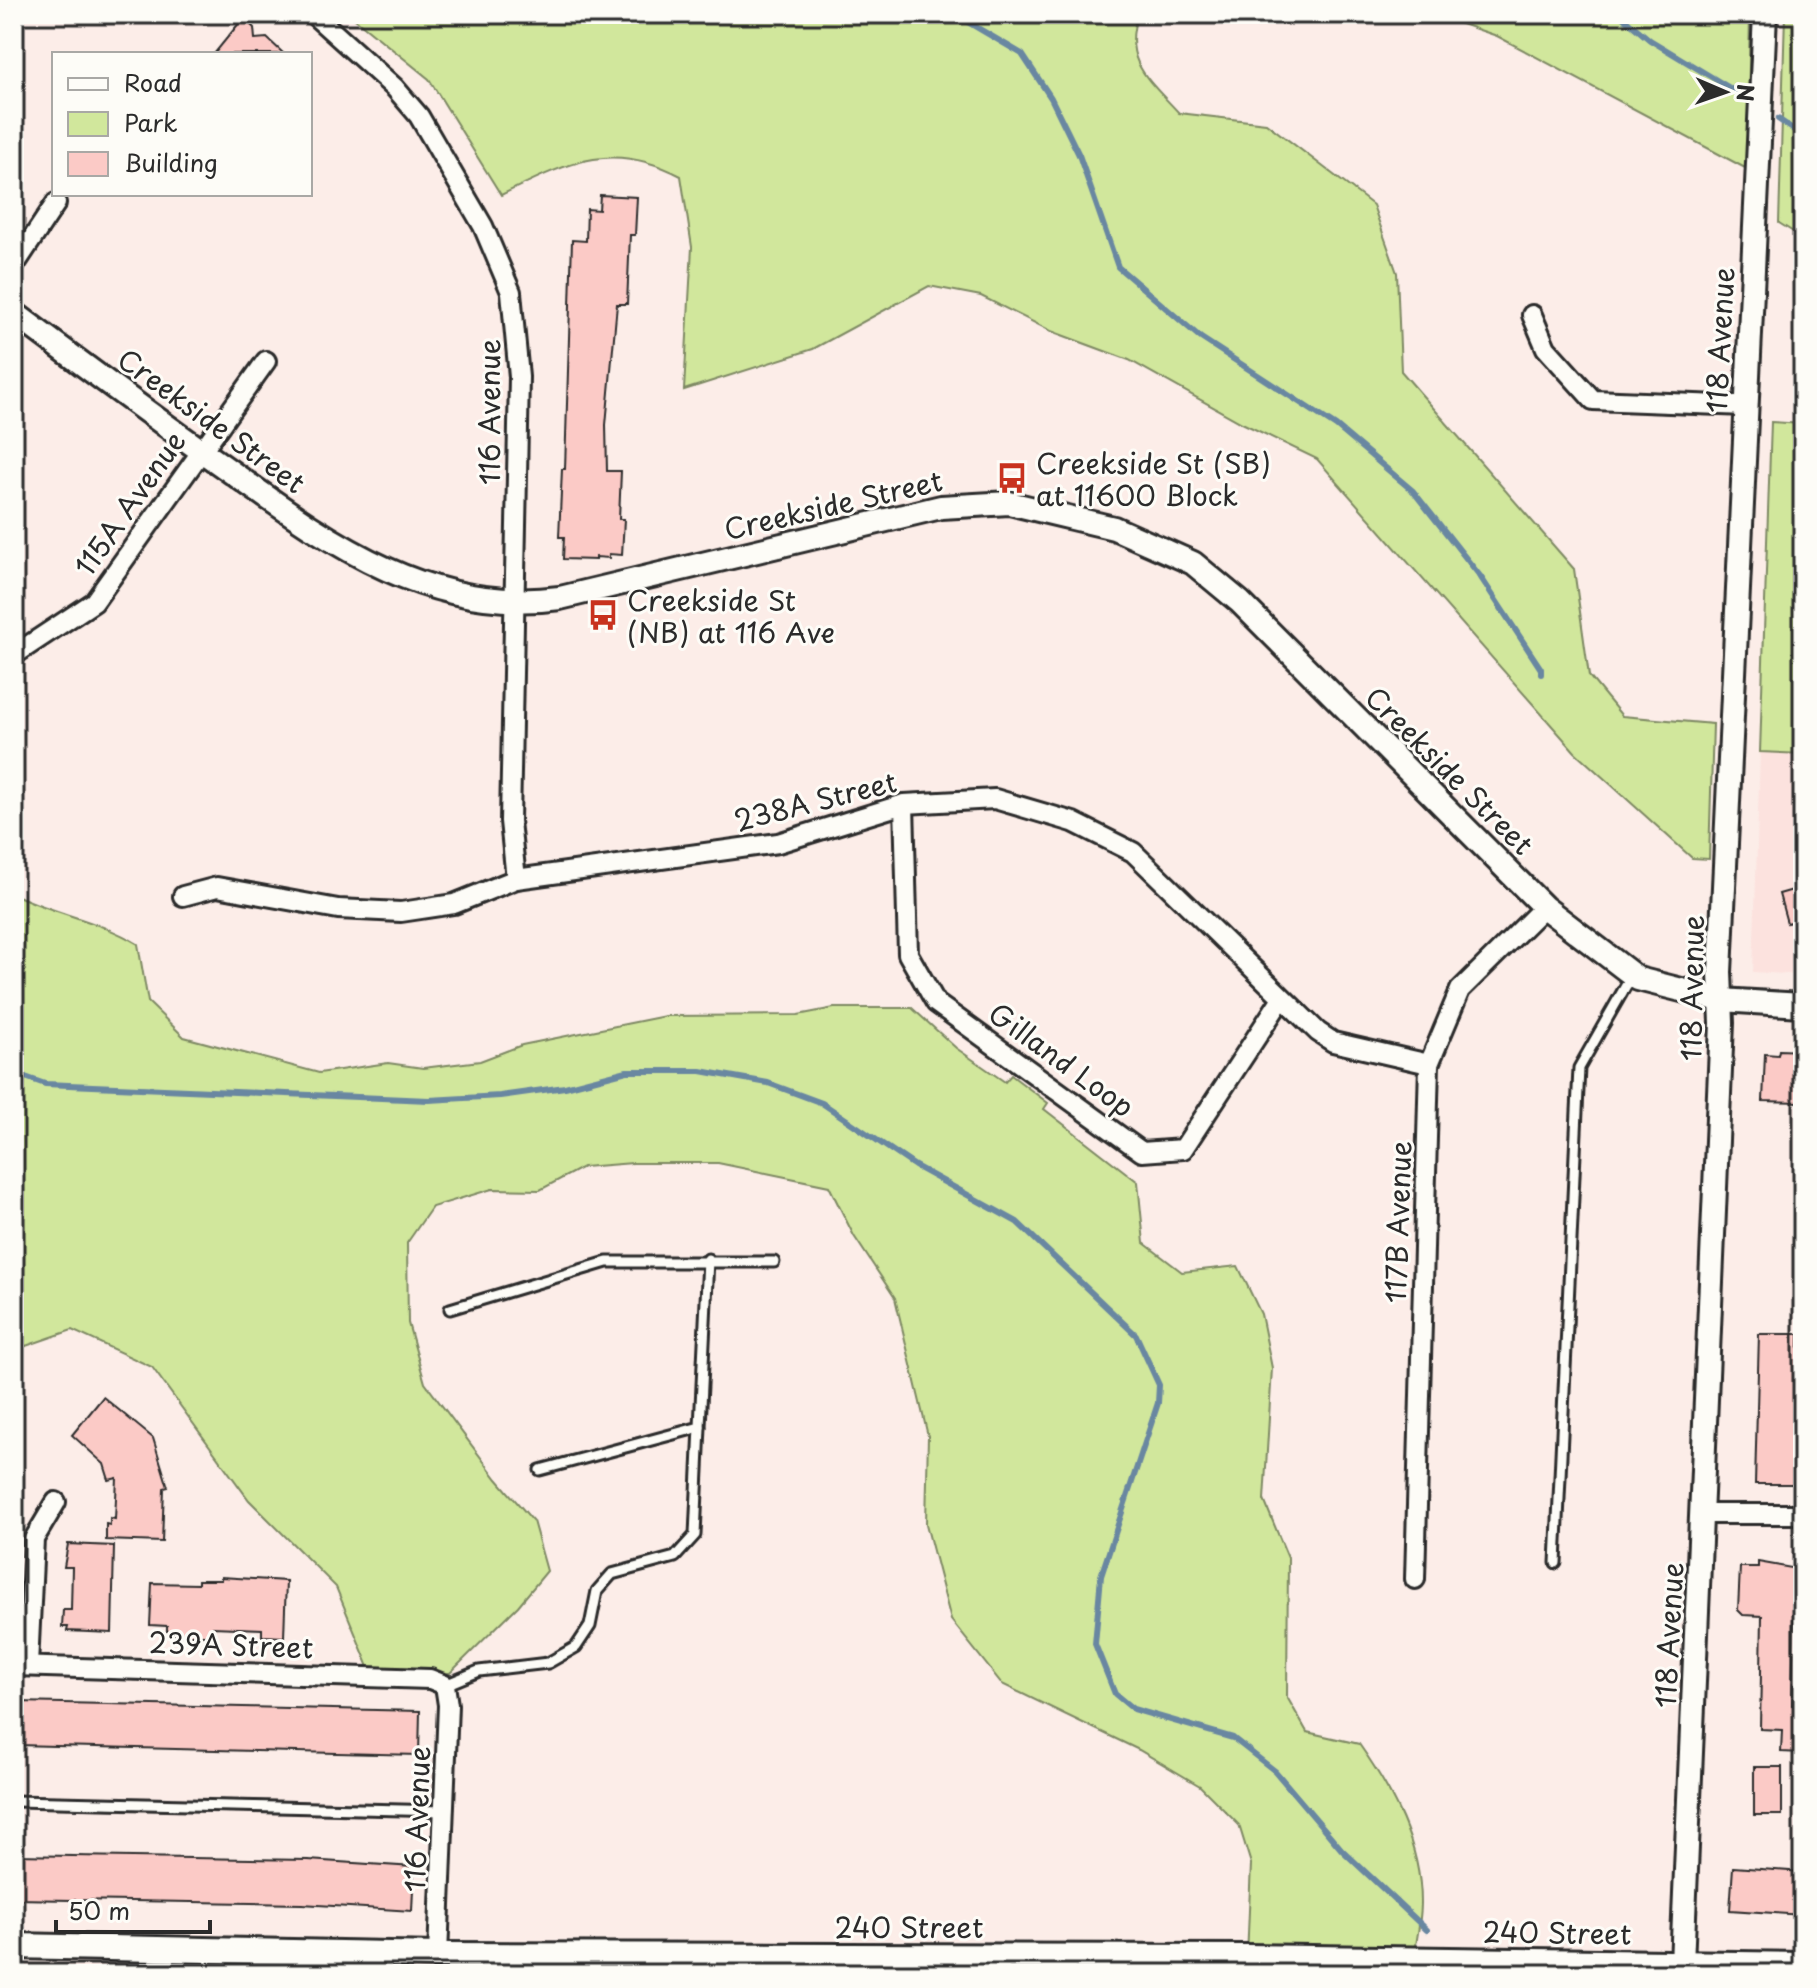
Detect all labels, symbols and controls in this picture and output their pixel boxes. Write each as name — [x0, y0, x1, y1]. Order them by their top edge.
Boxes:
legend — [52, 52, 312, 196]
north arrow — [1685, 52, 1765, 132]
text: Road — [124, 64, 182, 100]
text: N — [1730, 83, 1763, 102]
text: Park — [124, 104, 178, 140]
text: Building — [124, 144, 218, 180]
street label: 118 Avenue — [1694, 266, 1744, 414]
street label: Creekside Street — [109, 337, 315, 503]
street label: 116 Avenue — [467, 339, 510, 485]
street label: 115A Avenue — [63, 421, 195, 585]
place label: Creekside St (SB) at 11600 Block — [1036, 441, 1271, 516]
street label: Creekside Street — [719, 458, 947, 550]
bus stop icon: Creekside St (SB) at 11600 Block — [995, 461, 1029, 495]
place label: Creekside St (NB) at 116 Ave — [627, 578, 835, 653]
bus stop icon: Creekside St (NB) at 116 Ave — [586, 598, 620, 632]
street label: Creekside Street — [1356, 676, 1544, 864]
street label: 238A Street — [729, 759, 901, 841]
street label: 118 Avenue — [1668, 915, 1714, 1061]
street label: Gilland Loop — [980, 991, 1144, 1127]
street label: 117B Avenue — [1373, 1140, 1421, 1304]
street label: 118 Avenue — [1643, 1561, 1693, 1709]
street label: 239A Street — [148, 1620, 314, 1668]
street label: 116 Avenue — [392, 1745, 440, 1893]
scale bar — [56, 1884, 210, 1934]
text: 50 m — [68, 1892, 130, 1928]
street label: 240 Street — [835, 1905, 983, 1948]
street label: 240 Street — [1482, 1909, 1632, 1955]

